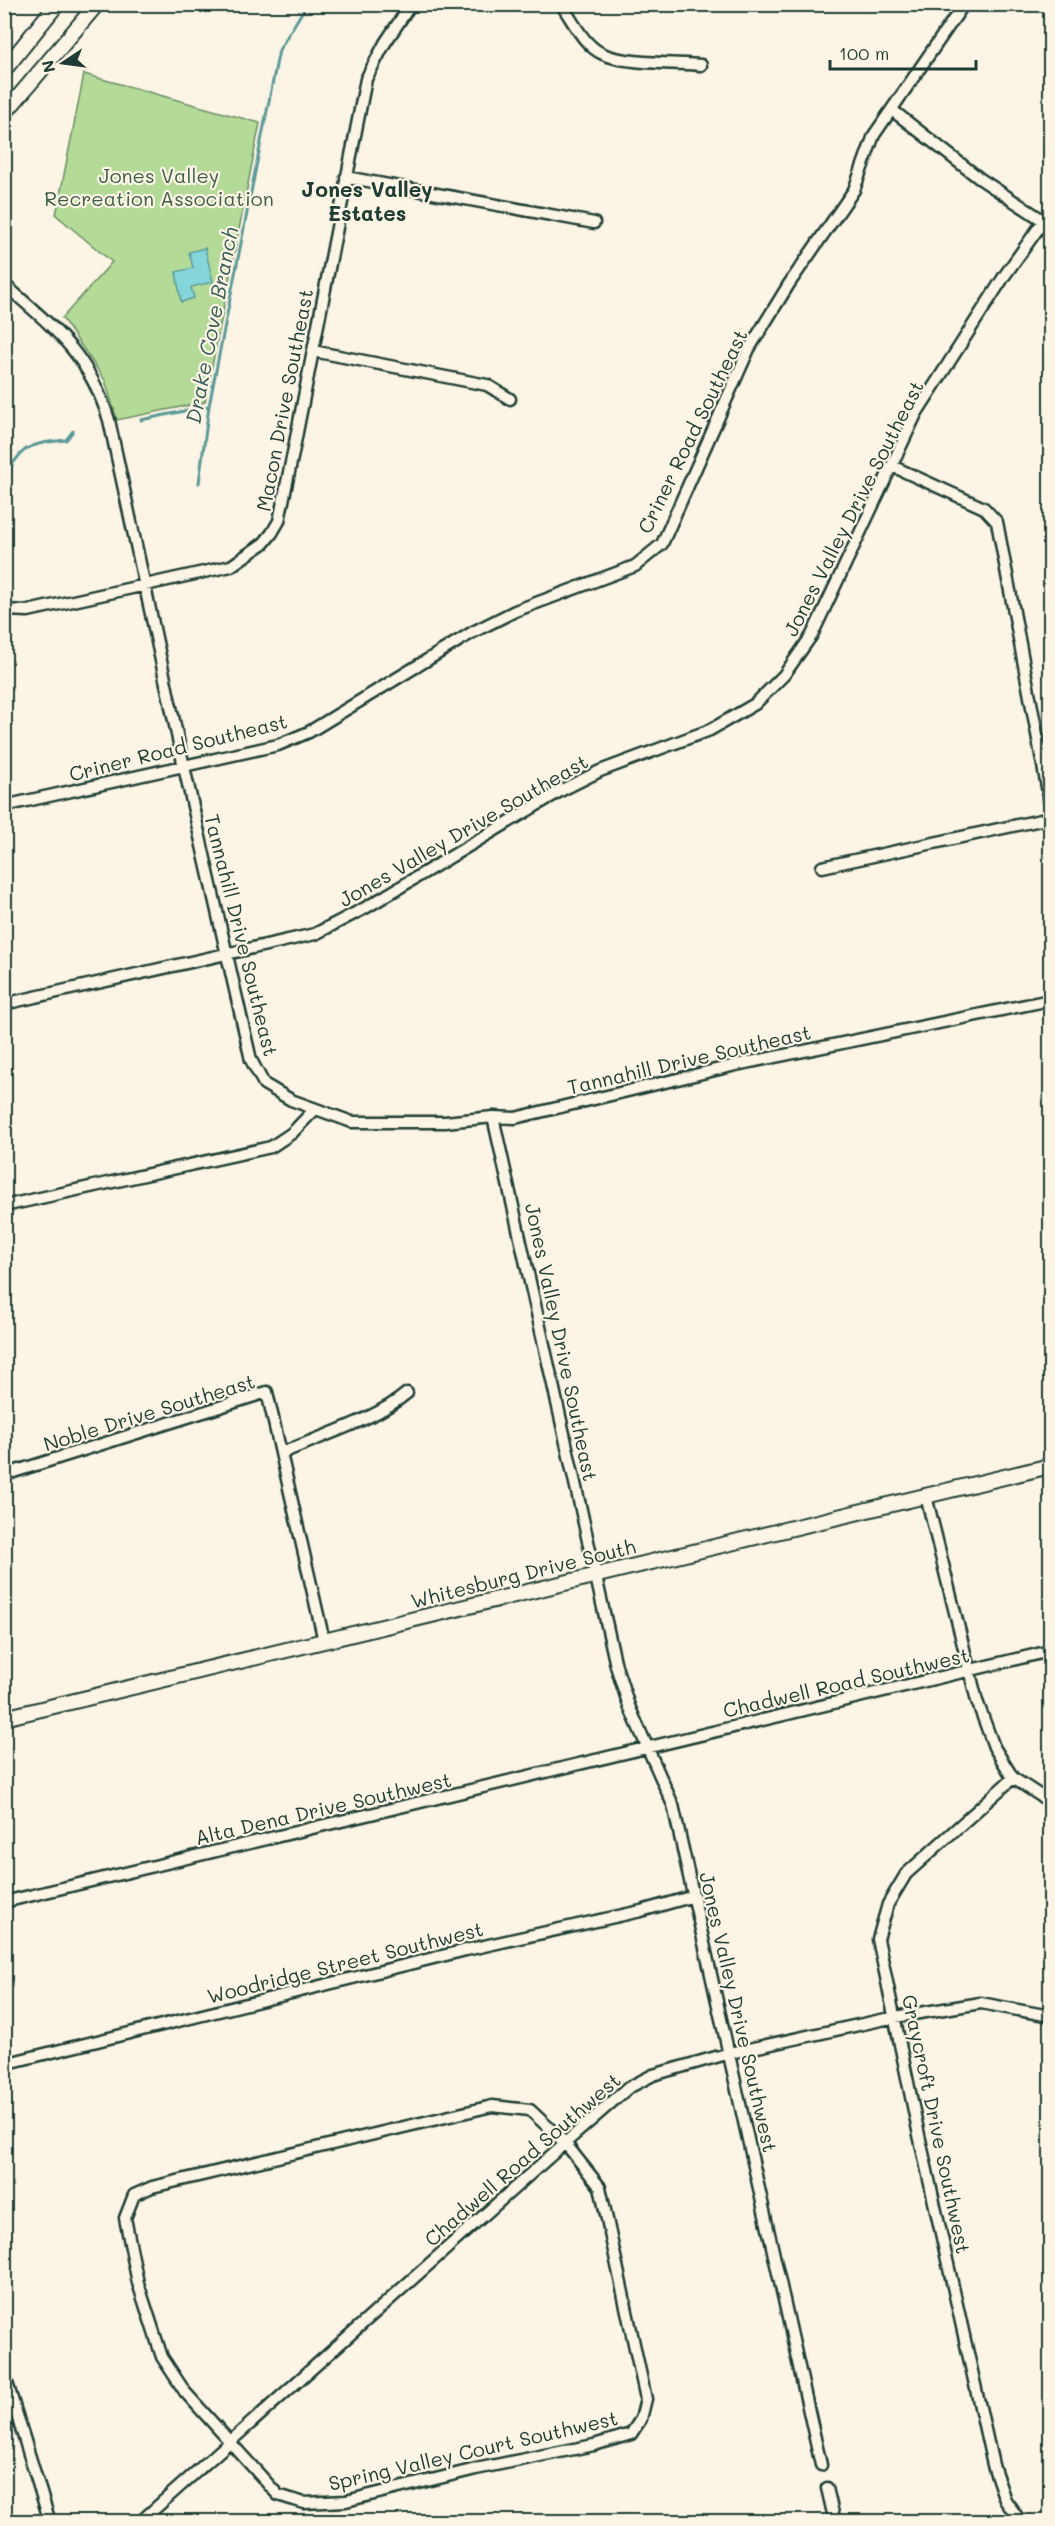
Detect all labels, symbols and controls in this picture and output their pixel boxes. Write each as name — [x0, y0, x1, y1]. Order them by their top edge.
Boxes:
north arrow — [33, 33, 93, 93]
scale bar — [830, 33, 976, 71]
text: 100 m — [839, 41, 889, 65]
text: N — [36, 58, 59, 75]
park label: Jones Valley Recreation Association — [44, 162, 274, 211]
district label: Jones Valley Estates — [301, 175, 433, 226]
water label: Drake Cove Branch — [179, 224, 243, 426]
street label: Macon Drive Southeast — [250, 286, 318, 514]
street label: Criner Road Southeast — [631, 325, 753, 537]
street label: Jones Valley Drive Southeast — [777, 376, 929, 640]
street label: Criner Road Southeast — [66, 707, 290, 787]
street label: Jones Valley Drive Southeast — [334, 748, 592, 912]
street label: Tannahill Drive Southeast — [199, 811, 285, 1059]
street label: Tannahill Drive Southeast — [565, 1018, 813, 1100]
street label: Jones Valley Drive Southeast — [520, 1201, 604, 1483]
street label: Noble Drive Southeast — [40, 1367, 258, 1457]
street label: Whitesburg Drive South — [408, 1532, 638, 1614]
street label: Chadwell Road Southwest — [720, 1641, 972, 1723]
street label: Alta Dena Drive Southwest — [192, 1766, 454, 1850]
street label: Jones Valley Drive Southwest — [694, 1869, 784, 2155]
street label: Woodridge Street Southwest — [204, 1915, 486, 2009]
street label: Graycroft Drive Southwest — [897, 1992, 977, 2256]
street label: Chadwell Road Southwest — [418, 2067, 626, 2251]
street label: Spring Valley Court Southwest — [326, 2404, 620, 2496]

